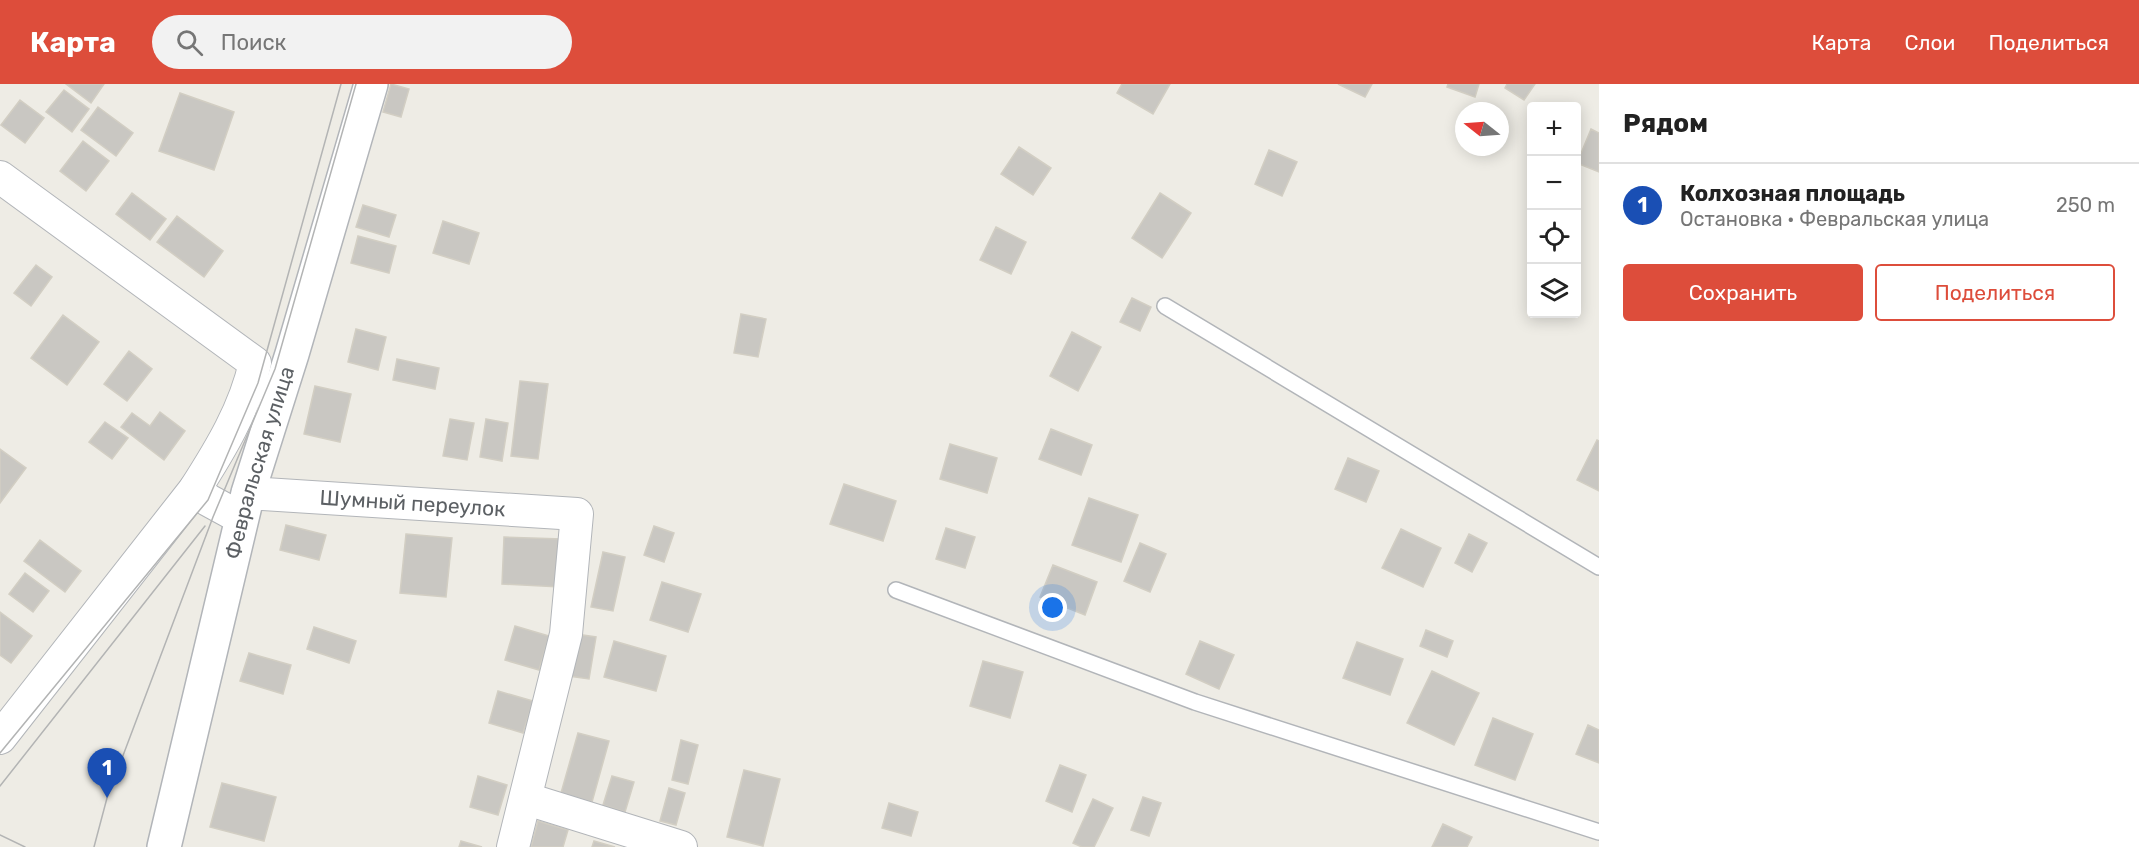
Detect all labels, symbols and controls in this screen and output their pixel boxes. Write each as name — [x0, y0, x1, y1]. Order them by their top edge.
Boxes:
search box — [152, 15, 572, 69]
text: Карта — [30, 26, 116, 59]
icon: search — [173, 26, 206, 59]
text: Поиск — [221, 29, 286, 56]
text: Карта — [1811, 30, 1871, 55]
text: Слои — [1904, 30, 1955, 55]
text: Поделиться — [1988, 30, 2109, 55]
north arrow — [1455, 102, 1509, 156]
map controls — [1527, 102, 1581, 318]
button: + — [1527, 102, 1581, 156]
text: Рядом — [1623, 108, 1708, 139]
button: − — [1527, 156, 1581, 210]
text: Колхозная площадь — [1680, 180, 1905, 207]
text: 1 — [1638, 193, 1647, 217]
text: 250 m — [2056, 193, 2115, 217]
text: Остановка · Февральская улица — [1680, 207, 1989, 231]
button: locate — [1527, 210, 1581, 264]
button: layers — [1527, 264, 1581, 318]
button: Сохранить — [1623, 264, 1863, 321]
button: Поделиться — [1875, 264, 2115, 321]
street label: Февральская улица — [220, 363, 299, 562]
street label: Шумный переулок — [319, 485, 506, 521]
your location — [1038, 593, 1067, 622]
pin: 1 — [88, 748, 126, 798]

